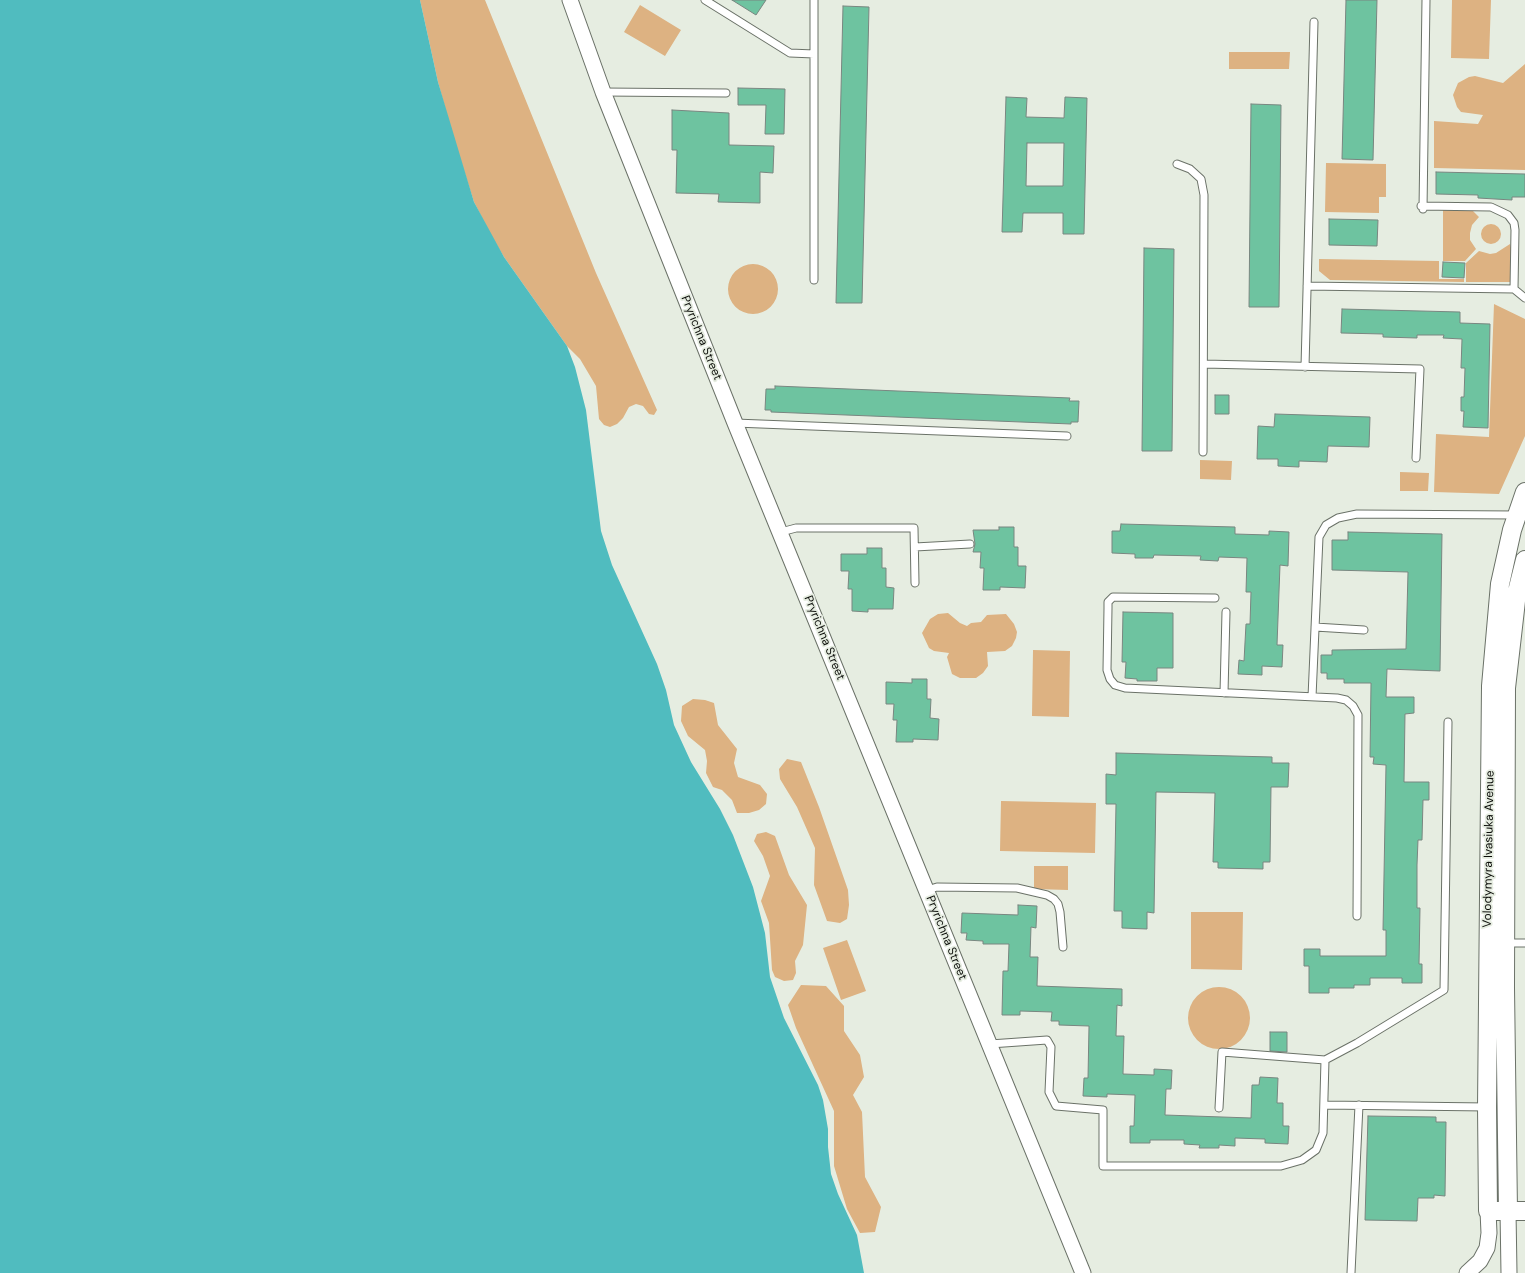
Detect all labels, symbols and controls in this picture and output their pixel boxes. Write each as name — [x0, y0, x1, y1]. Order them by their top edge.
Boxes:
street label: Pryrichna Street — [678, 294, 724, 382]
street label: Pryrichna Street — [801, 594, 847, 682]
street label: Volodymyra Ivasiuka Avenue — [1480, 770, 1498, 928]
street label: Pryrichna Street — [923, 894, 969, 982]

